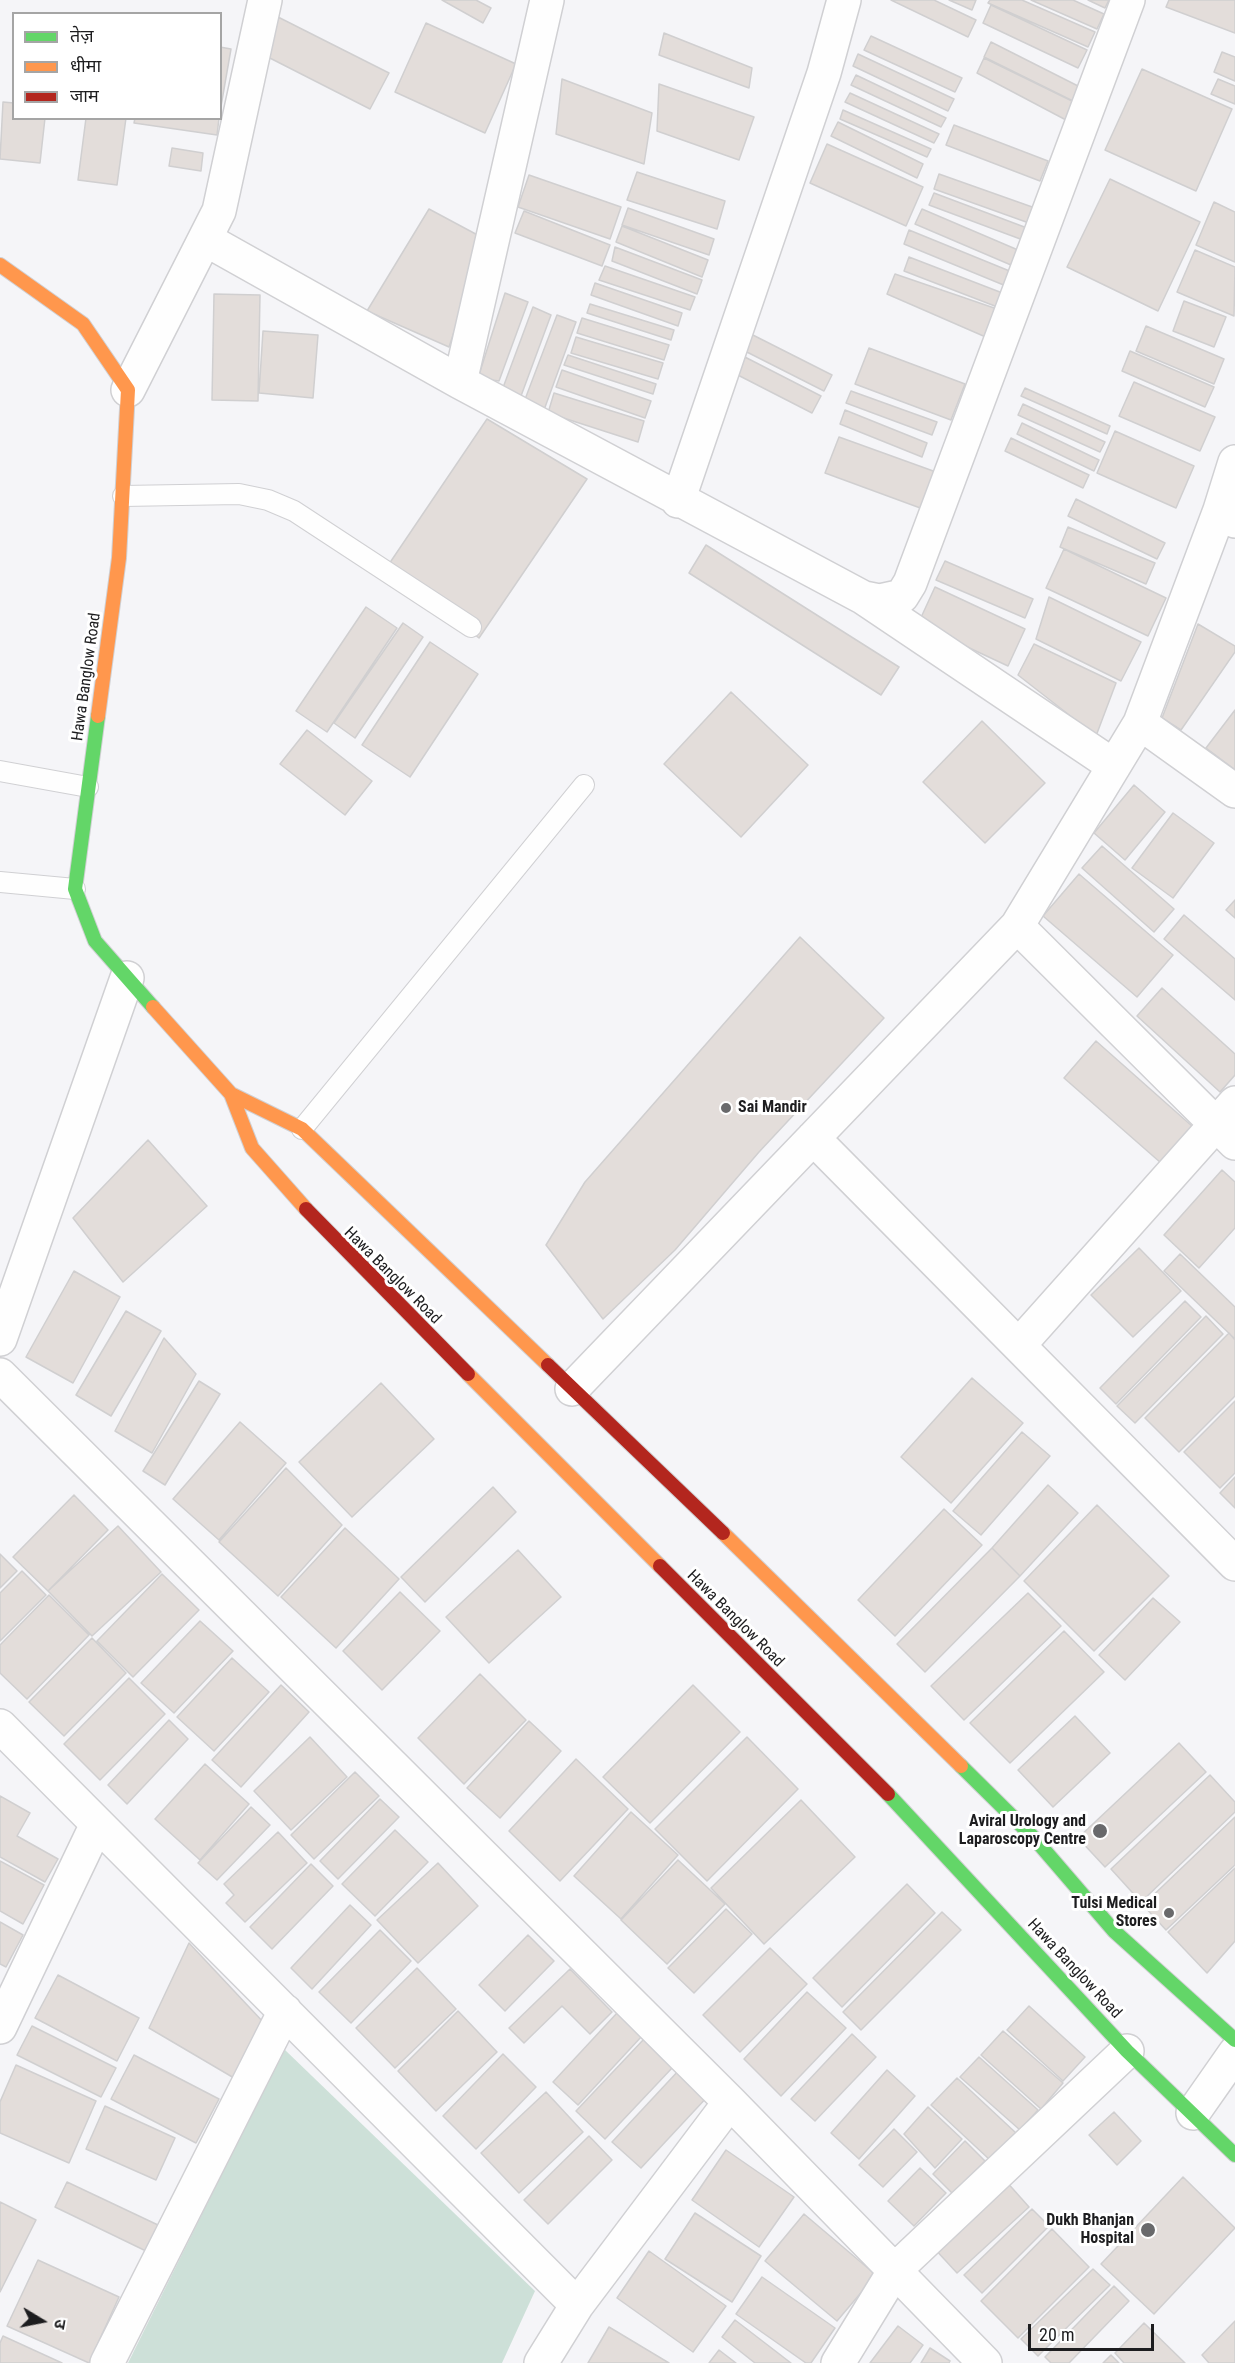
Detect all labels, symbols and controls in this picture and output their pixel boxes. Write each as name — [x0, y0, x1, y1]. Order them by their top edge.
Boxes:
legend — [12, 12, 222, 120]
text: तेज़ — [70, 25, 94, 46]
text: धीमा — [70, 55, 101, 76]
text: जाम — [70, 85, 99, 106]
street label: Hawa Banglow Road — [68, 612, 106, 742]
place label: Sai Mandir — [738, 1098, 807, 1118]
marker: Sai Mandir — [719, 1101, 733, 1115]
street label: Hawa Banglow Road — [340, 1224, 444, 1328]
street label: Hawa Banglow Road — [683, 1567, 787, 1671]
place label: Aviral Urology and Laparoscopy Centre — [959, 1812, 1086, 1850]
marker: Aviral Urology and Laparoscopy Centre — [1091, 1822, 1109, 1840]
place label: Tulsi Medical Stores — [1071, 1894, 1157, 1932]
marker: Tulsi Medical Stores — [1162, 1906, 1176, 1920]
street label: Hawa Banglow Road — [1023, 1915, 1125, 2023]
place label: Dukh Bhanjan Hospital — [1046, 2211, 1134, 2249]
marker: Dukh Bhanjan Hospital — [1139, 2221, 1157, 2239]
north arrow — [12, 2291, 72, 2351]
scale bar — [1031, 2312, 1157, 2350]
text: उ — [50, 2318, 70, 2330]
text: 20 m — [1039, 2324, 1074, 2345]

